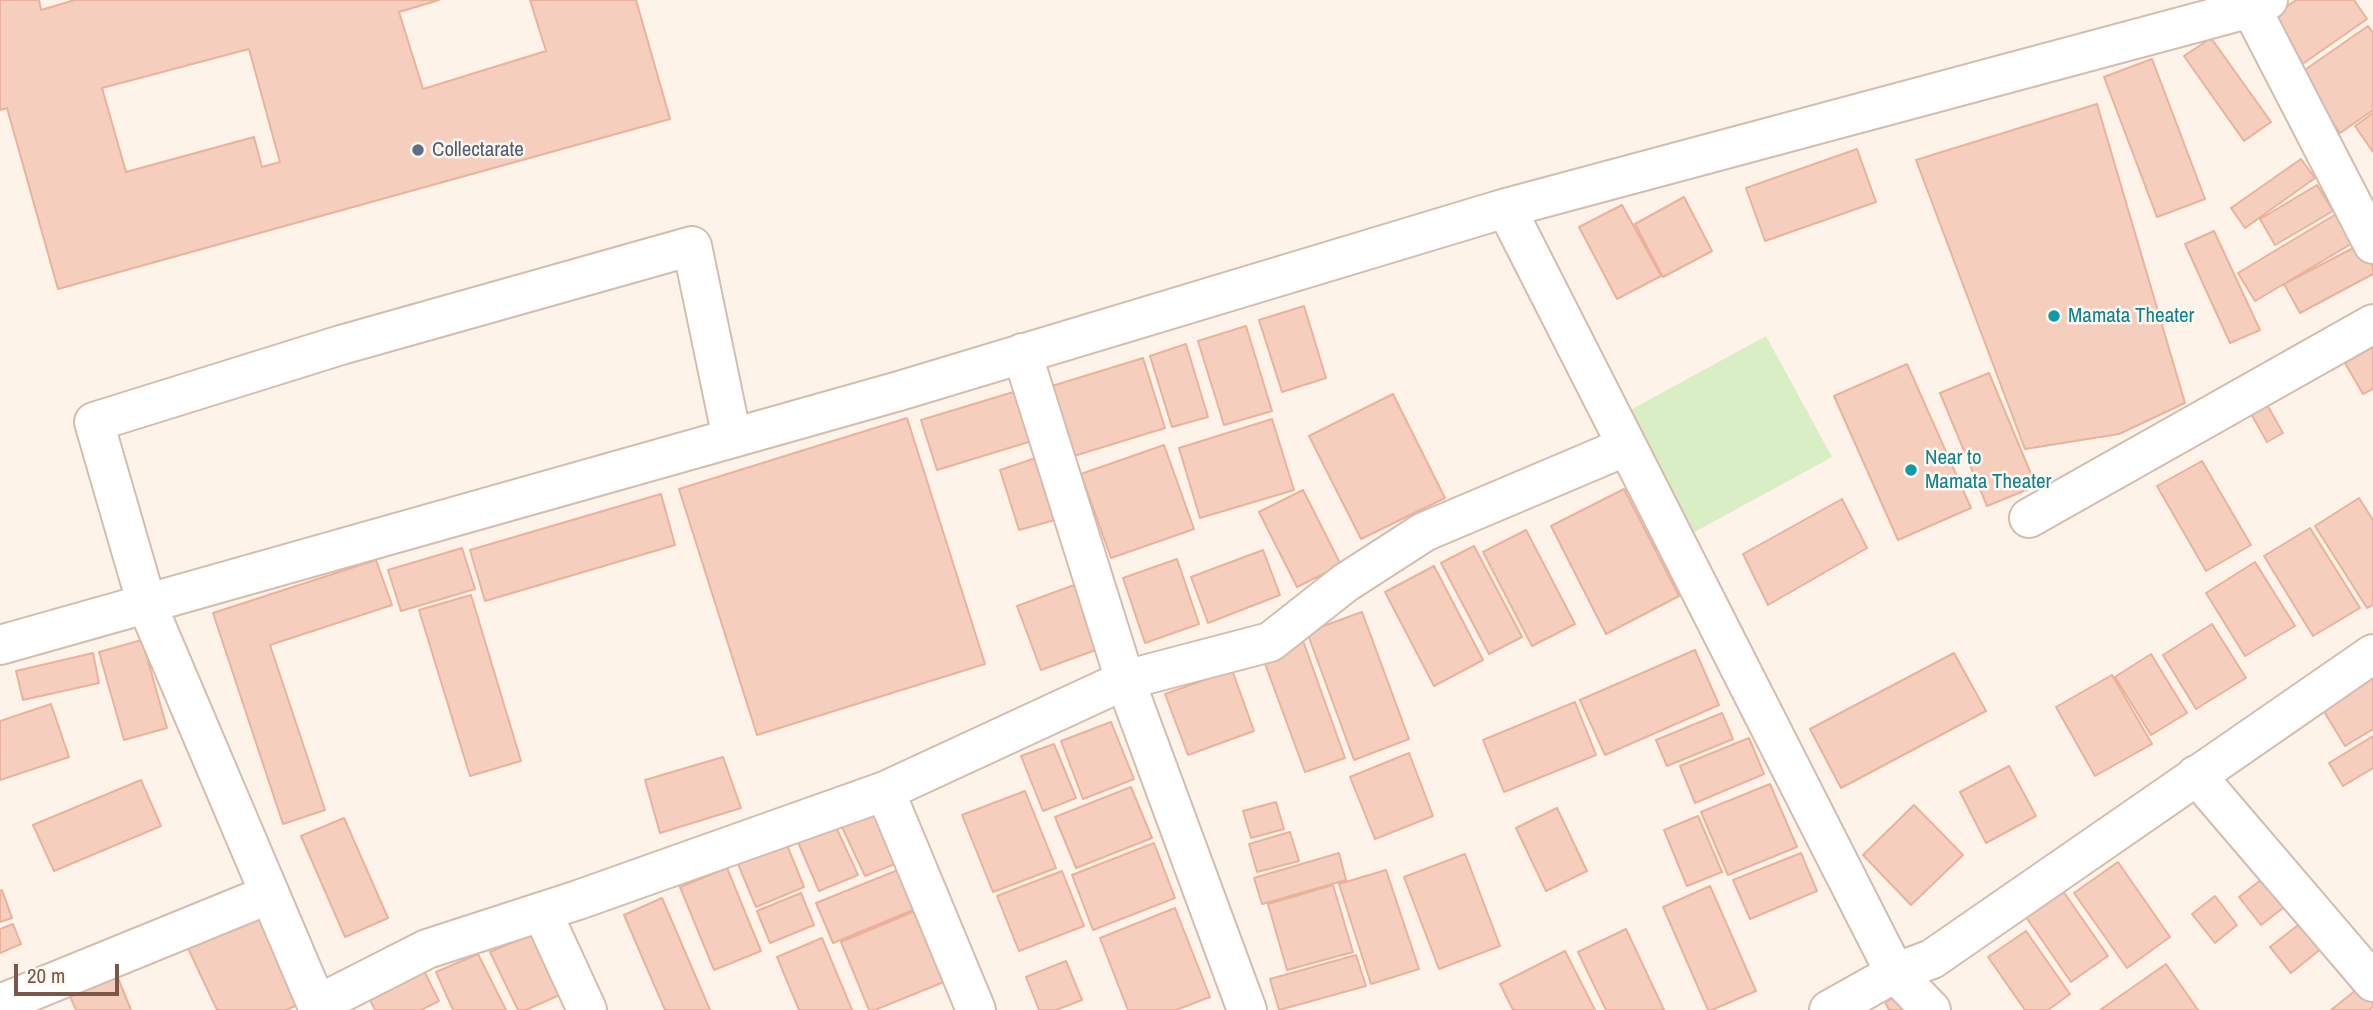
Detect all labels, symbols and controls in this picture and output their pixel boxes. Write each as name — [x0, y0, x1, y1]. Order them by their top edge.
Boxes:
place label: Collectarate — [432, 137, 524, 163]
marker: Collectarate — [410, 142, 426, 158]
place label: Mamata Theater — [2068, 303, 2194, 329]
marker: Mamata Theater — [2046, 308, 2062, 324]
place label: Near to Mamata Theater — [1925, 445, 2051, 495]
marker: Near to Mamata Theater — [1903, 462, 1919, 478]
scale bar — [18, 950, 122, 994]
text: 20 m — [27, 961, 65, 990]

